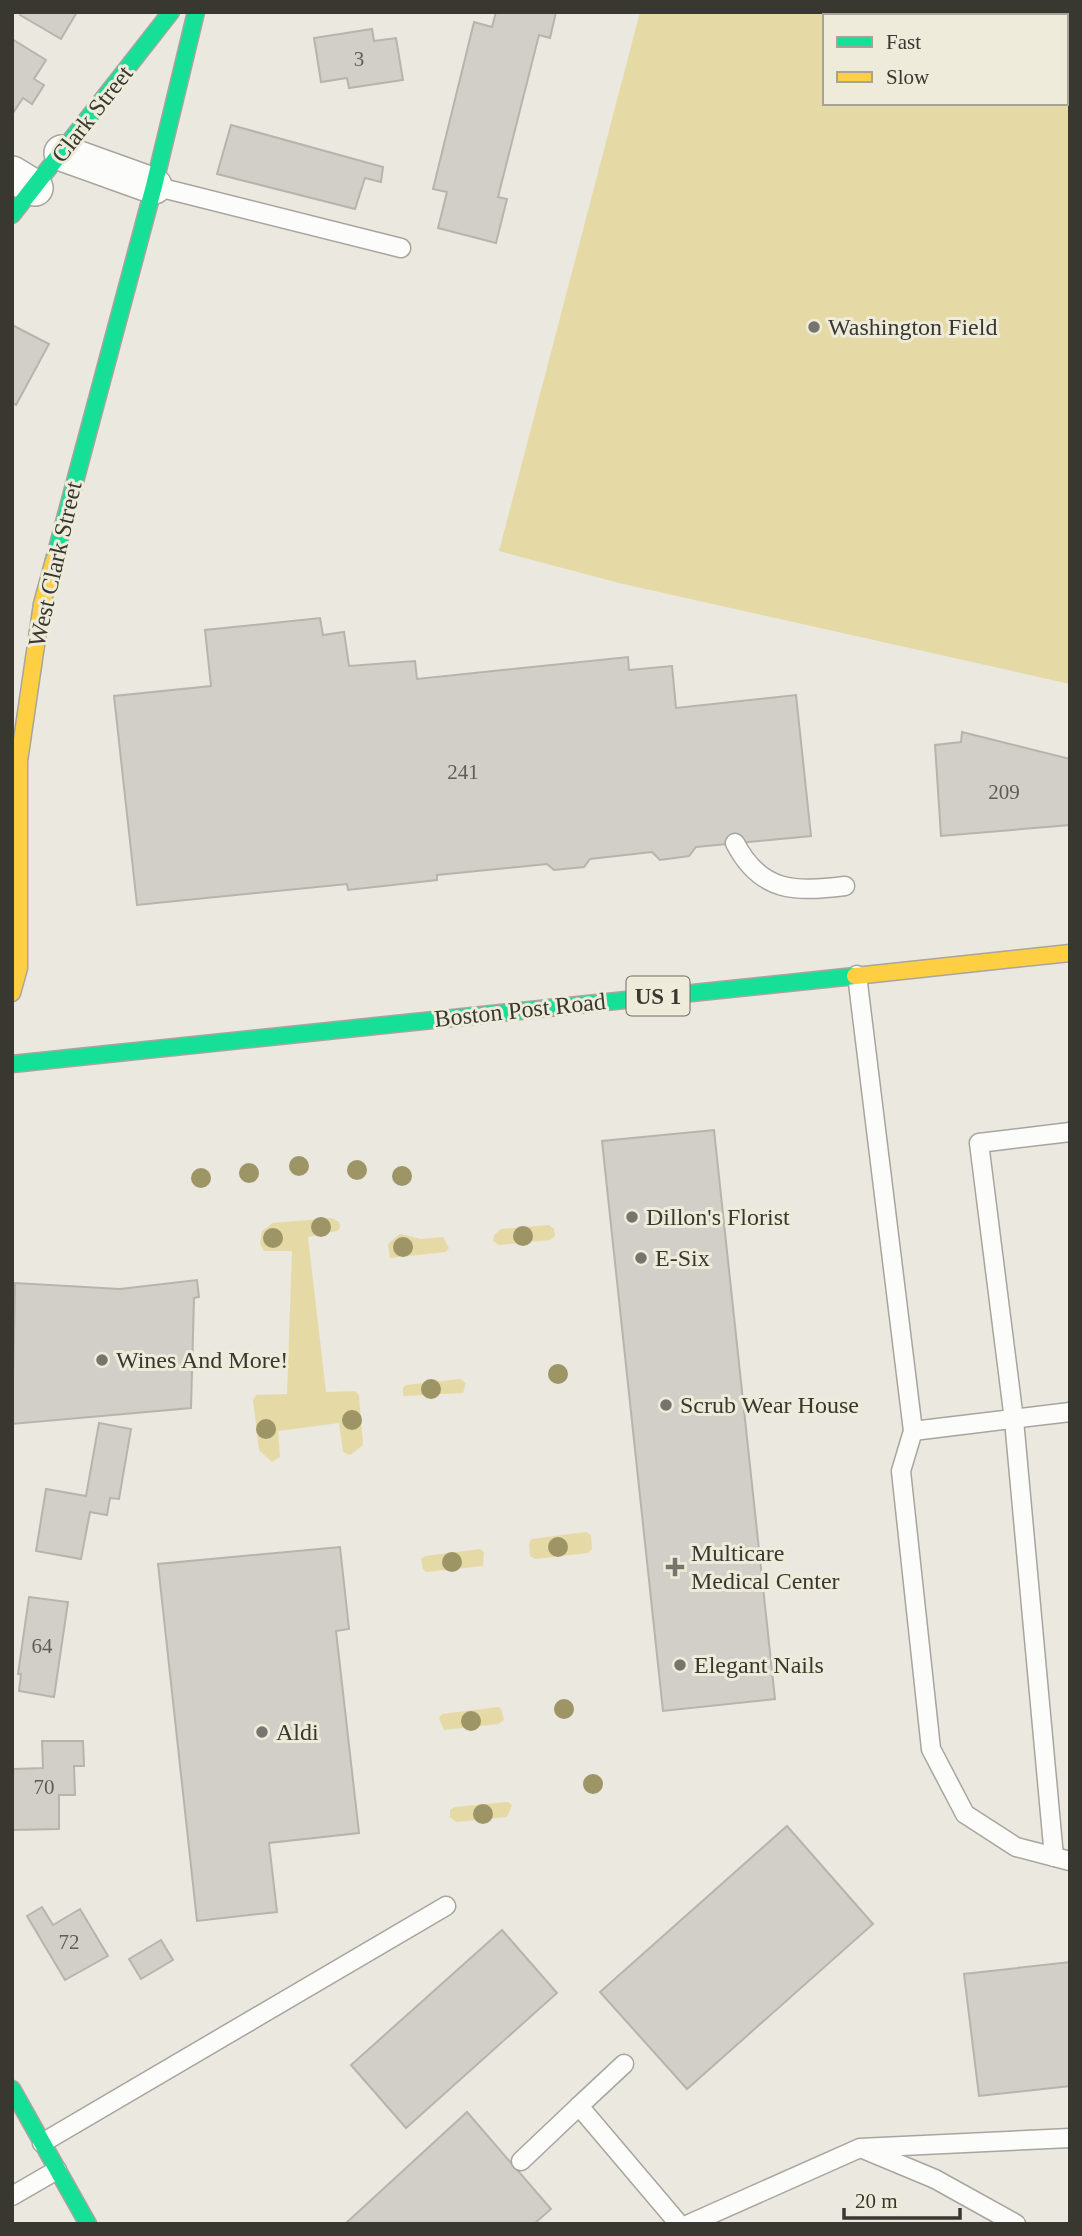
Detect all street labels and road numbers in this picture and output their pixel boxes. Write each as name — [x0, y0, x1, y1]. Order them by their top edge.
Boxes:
street label: Clark Street — [46, 60, 138, 167]
street label: West Clark Street — [23, 479, 87, 649]
road number: US 1 — [626, 976, 690, 1015]
street label: Boston Post Road — [433, 988, 607, 1032]

